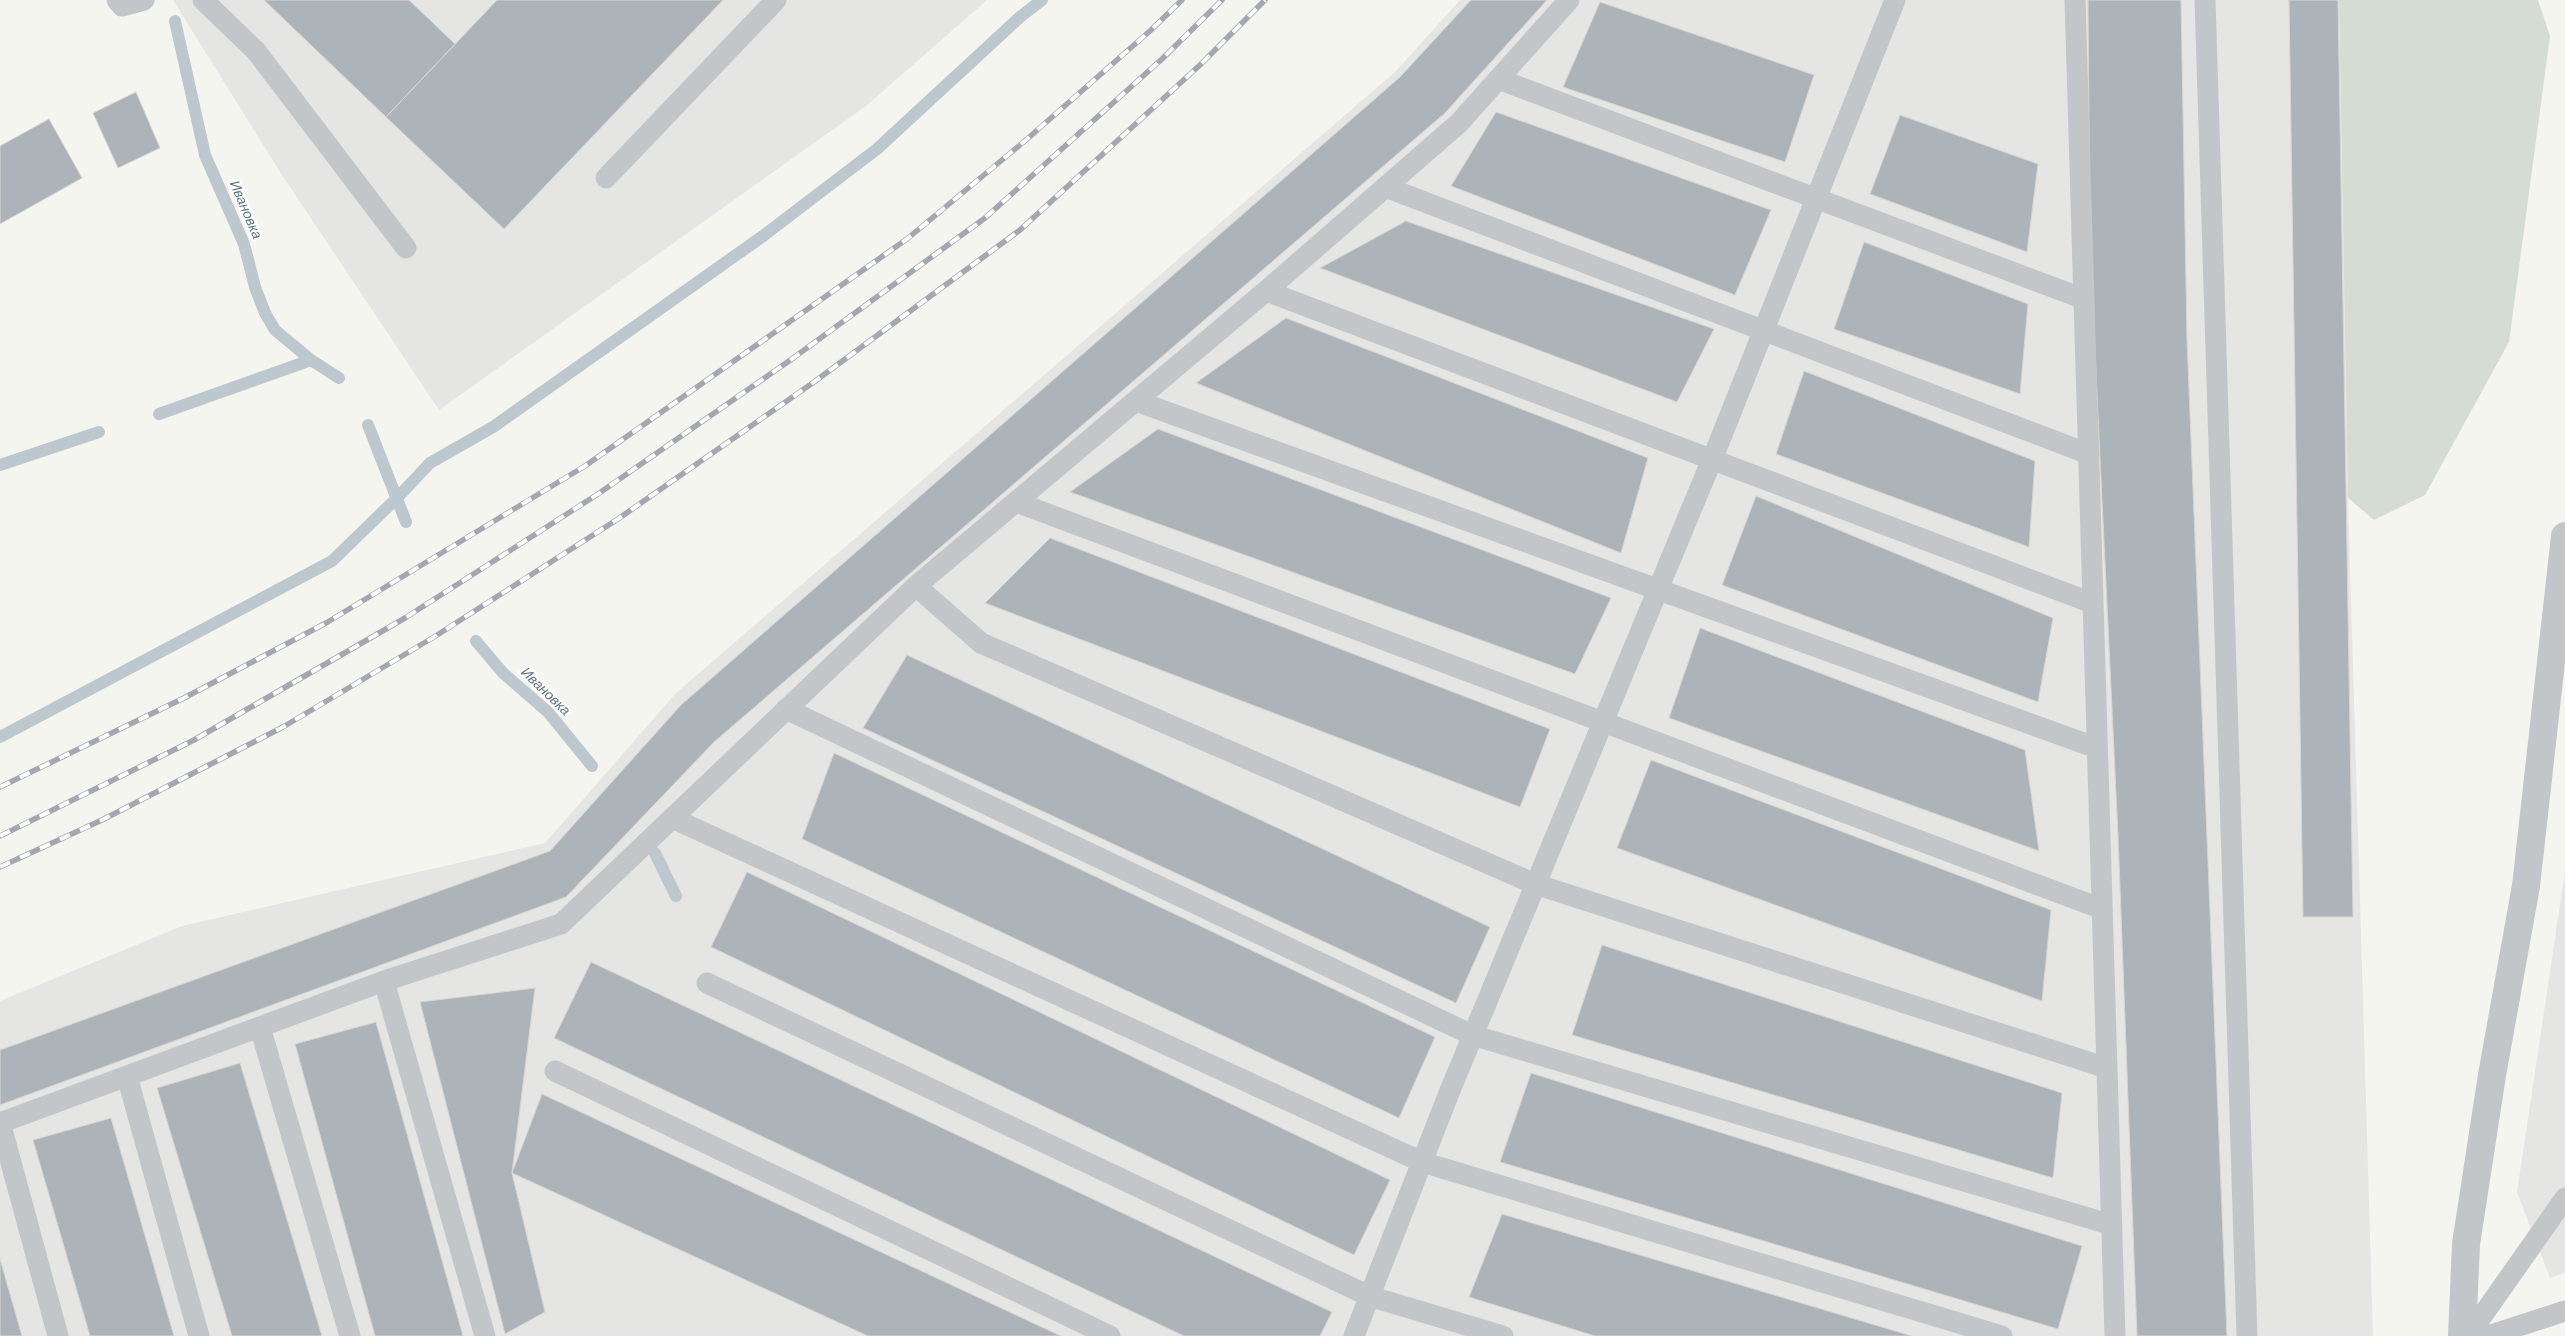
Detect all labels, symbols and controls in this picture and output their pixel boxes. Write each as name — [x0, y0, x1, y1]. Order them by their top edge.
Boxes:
water label: Ивановка — [225, 178, 265, 242]
water label: Ивановка — [517, 664, 573, 720]

